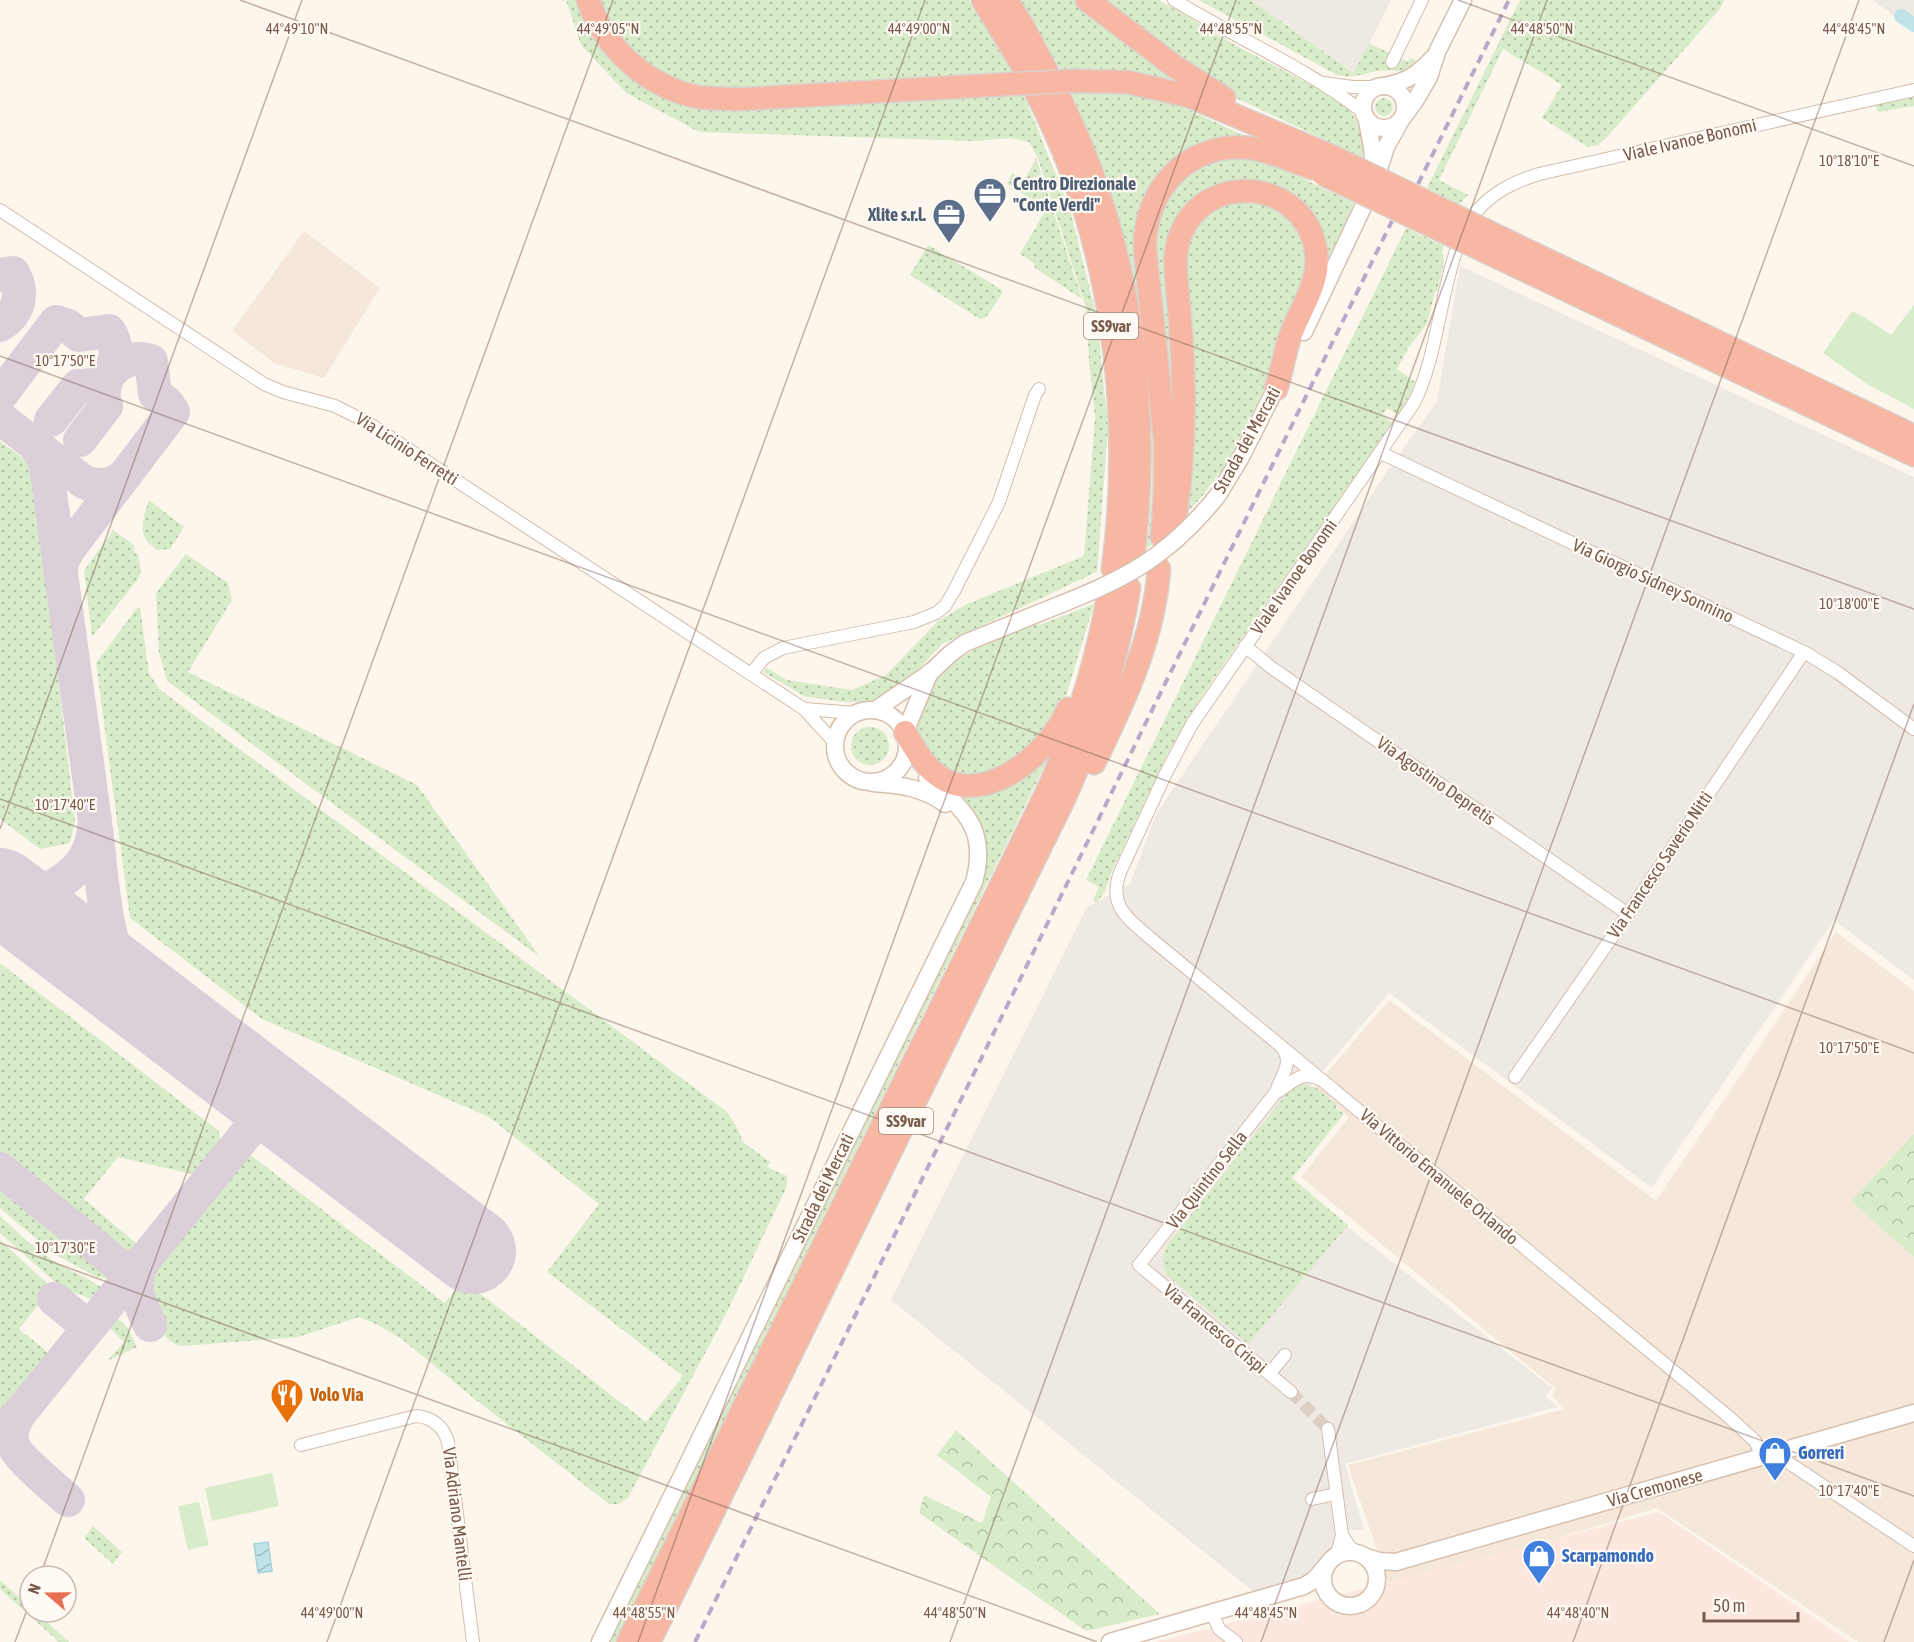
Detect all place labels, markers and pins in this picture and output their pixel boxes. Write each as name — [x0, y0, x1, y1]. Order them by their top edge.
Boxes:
place label: Centro Direzionale "Conte Verdi" — [1013, 173, 1136, 215]
office icon: Centro Direzionale "Conte Verdi" — [972, 176, 1008, 223]
office icon: Xlite s.r.l. — [931, 197, 967, 244]
place label: Xlite s.r.l. — [867, 204, 926, 225]
restaurant icon: Volo Via — [269, 1377, 305, 1424]
place label: Volo Via — [309, 1384, 364, 1405]
shop icon: Gorreri — [1757, 1435, 1793, 1482]
place label: Gorreri — [1798, 1442, 1844, 1463]
shop icon: Scarpamondo — [1521, 1538, 1557, 1585]
place label: Scarpamondo — [1562, 1545, 1654, 1566]

